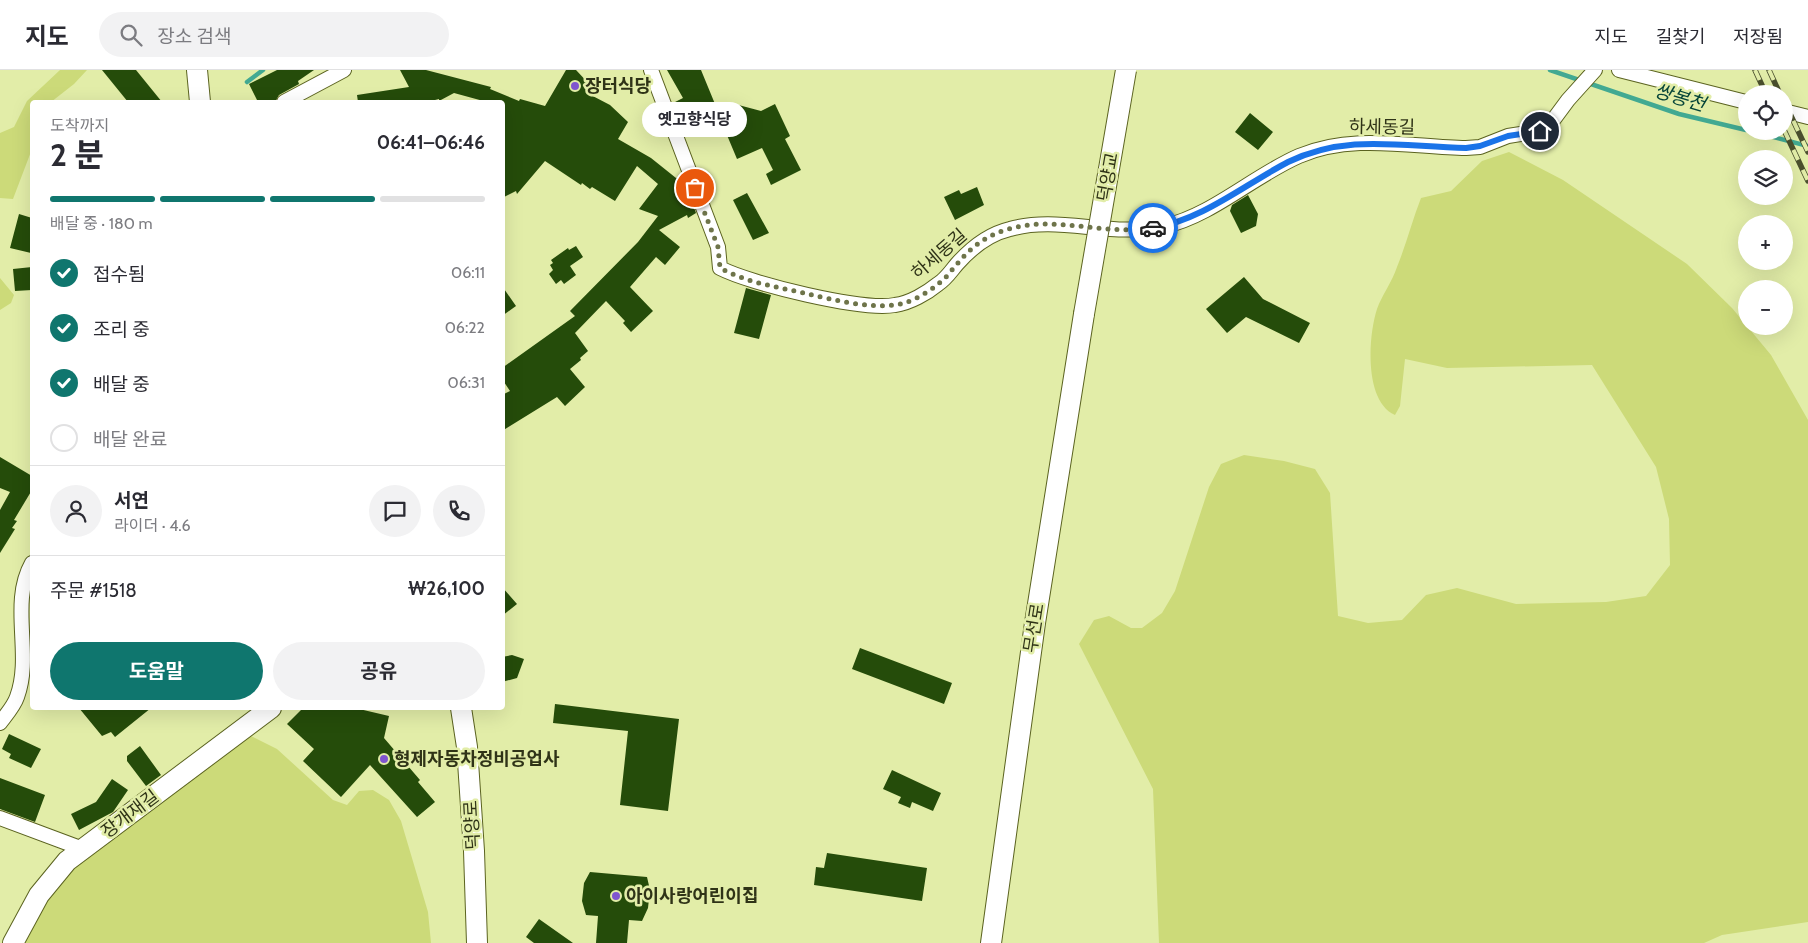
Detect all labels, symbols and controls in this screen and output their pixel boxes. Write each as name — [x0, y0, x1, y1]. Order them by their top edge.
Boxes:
search box — [99, 12, 449, 57]
icon: search — [117, 21, 145, 49]
text: 지도 — [25, 22, 69, 51]
text: 장소 검색 — [157, 25, 231, 48]
text: 지도 — [1595, 26, 1628, 48]
text: 길찾기 — [1656, 26, 1705, 48]
text: 저장됨 — [1733, 26, 1783, 48]
place label: 장터식당 — [585, 75, 651, 97]
water label: 쌍봉천 — [1651, 79, 1710, 117]
marker: 장터식당 — [569, 80, 581, 92]
map controls — [1738, 85, 1793, 335]
button: locate — [1738, 85, 1793, 140]
callout: 옛고향식당 — [642, 103, 748, 138]
text: 옛고향식당 — [658, 110, 731, 129]
pin — [1519, 110, 1561, 152]
street label: 하세동길 — [1349, 115, 1415, 139]
text: 도착까지 — [50, 116, 109, 135]
icon: home — [1526, 117, 1554, 145]
text: 06:41–06:46 — [377, 131, 485, 154]
text: 2 분 — [50, 135, 104, 174]
button: layers — [1738, 150, 1793, 205]
street label: 덕양교 — [1093, 151, 1123, 203]
pin — [674, 167, 716, 209]
icon: bag — [681, 174, 709, 202]
courier — [1128, 203, 1178, 253]
text: 배달 중 · 180 m — [50, 214, 152, 233]
icon: car — [1139, 214, 1167, 242]
button: + — [1738, 215, 1793, 270]
street label: 하세동길 — [907, 224, 971, 284]
icon: check — [50, 259, 78, 287]
text: 접수됨 — [93, 263, 145, 286]
text: 06:11 — [451, 263, 485, 282]
button: − — [1738, 280, 1793, 335]
icon: check — [50, 314, 78, 342]
text: 조리 중 — [93, 318, 150, 341]
text: 06:22 — [445, 318, 485, 337]
icon: check — [50, 369, 78, 397]
text: 배달 중 — [93, 373, 150, 396]
text: 06:31 — [448, 373, 485, 392]
text: 배달 완료 — [93, 428, 167, 451]
button: person — [50, 485, 102, 537]
button: chat — [369, 485, 421, 537]
button: phone — [433, 485, 485, 537]
text: 서연 — [114, 489, 149, 512]
text: 라이더 · 4.6 — [114, 516, 191, 535]
text: ₩26,100 — [408, 577, 485, 600]
text: 주문 #1518 — [50, 579, 137, 602]
street label: 무선로 — [1019, 602, 1049, 654]
button: 도움말 — [50, 642, 263, 700]
button: 공유 — [273, 642, 485, 700]
place label: 형제자동차정비공업사 — [394, 748, 560, 770]
marker: 형제자동차정비공업사 — [378, 753, 390, 765]
street label: 장개재길 — [97, 785, 163, 843]
street label: 덕양로 — [460, 800, 484, 850]
place label: 아이사랑어린이집 — [626, 885, 758, 907]
marker: 아이사랑어린이집 — [610, 890, 622, 902]

